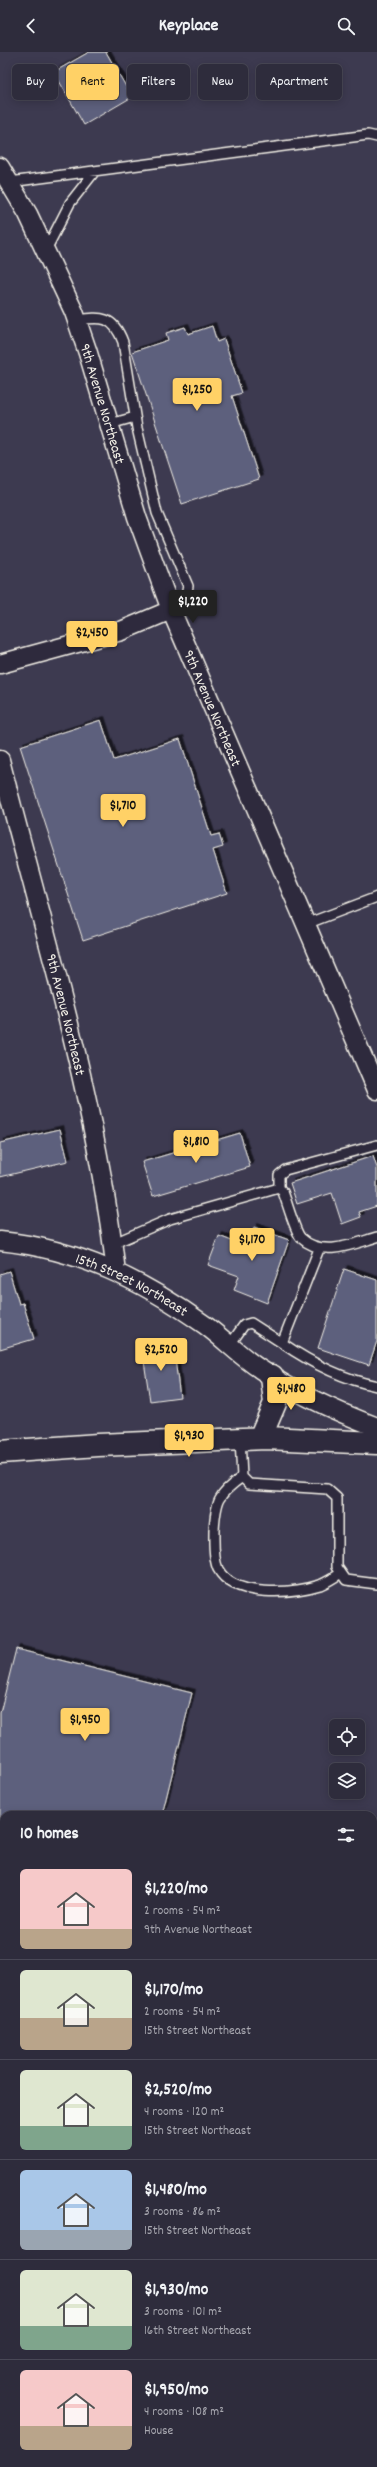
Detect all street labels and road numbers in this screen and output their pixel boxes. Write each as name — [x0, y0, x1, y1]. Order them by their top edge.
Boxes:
street label: 9th Avenue Northeast — [73, 341, 130, 467]
street label: 9th Avenue Northeast — [176, 647, 246, 771]
street label: 9th Avenue Northeast — [39, 952, 90, 1078]
street label: 15th Street Northeast — [72, 1249, 192, 1323]

